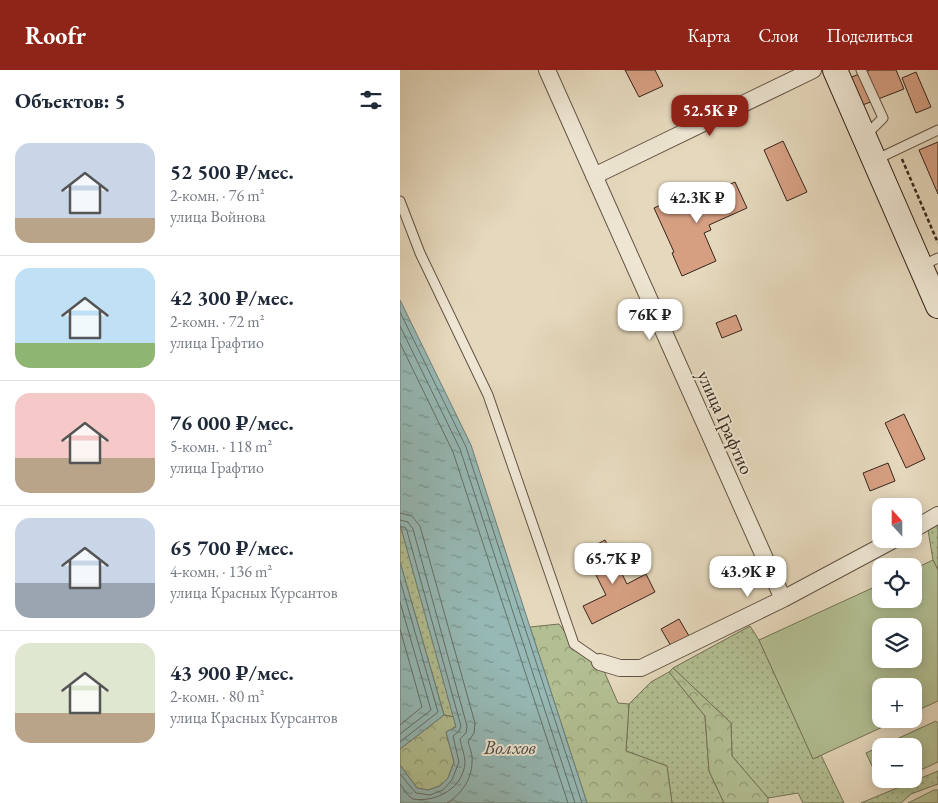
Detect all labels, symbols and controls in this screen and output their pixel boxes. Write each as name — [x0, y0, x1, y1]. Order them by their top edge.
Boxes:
text: Roofr — [25, 20, 86, 51]
text: Карта — [688, 24, 731, 47]
text: Слои — [759, 24, 798, 47]
text: Поделиться — [826, 24, 913, 47]
icon: filters — [357, 86, 385, 114]
text: Объектов: 5 — [15, 87, 126, 114]
pin: 52.5K ₽ — [664, 94, 756, 137]
text: 52.5K ₽ — [682, 100, 738, 121]
text: 52 500 ₽/мес. — [170, 158, 294, 185]
icon: home — [55, 163, 115, 223]
pin: 42.3K ₽ — [651, 182, 743, 224]
text: 2-комн. · 76 m² — [170, 185, 265, 206]
text: 42.3K ₽ — [669, 187, 725, 208]
text: улица Войнова — [170, 206, 266, 227]
text: 42 300 ₽/мес. — [170, 284, 294, 311]
icon: home — [55, 288, 115, 348]
pin: 76K ₽ — [615, 298, 685, 341]
text: 76K ₽ — [629, 304, 671, 325]
text: 2-комн. · 72 m² — [170, 311, 265, 332]
text: улица Графтио — [170, 332, 264, 353]
street label: улица Графтио — [691, 366, 760, 478]
text: 76 000 ₽/мес. — [170, 409, 294, 436]
icon: home — [55, 413, 115, 473]
text: 5-комн. · 118 m² — [170, 436, 272, 457]
text: улица Графтио — [170, 457, 264, 478]
north arrow — [872, 498, 922, 548]
map controls — [872, 498, 922, 788]
text: 65 700 ₽/мес. — [170, 534, 294, 561]
icon: home — [55, 538, 115, 598]
pin: 65.7K ₽ — [567, 542, 659, 585]
text: 65.7K ₽ — [585, 548, 641, 569]
pin: 43.9K ₽ — [702, 556, 794, 598]
button: locate — [872, 558, 922, 608]
text: 4-комн. · 136 m² — [170, 561, 272, 582]
text: 43.9K ₽ — [720, 561, 776, 582]
text: улица Красных Курсантов — [170, 582, 337, 603]
button: layers — [872, 618, 922, 668]
text: 43 900 ₽/мес. — [170, 659, 294, 686]
icon: home — [55, 663, 115, 723]
button: + — [872, 678, 922, 728]
text: 2-комн. · 80 m² — [170, 686, 265, 707]
text: улица Красных Курсантов — [170, 707, 337, 728]
water label: Волхов — [483, 734, 537, 760]
button: − — [872, 738, 922, 788]

